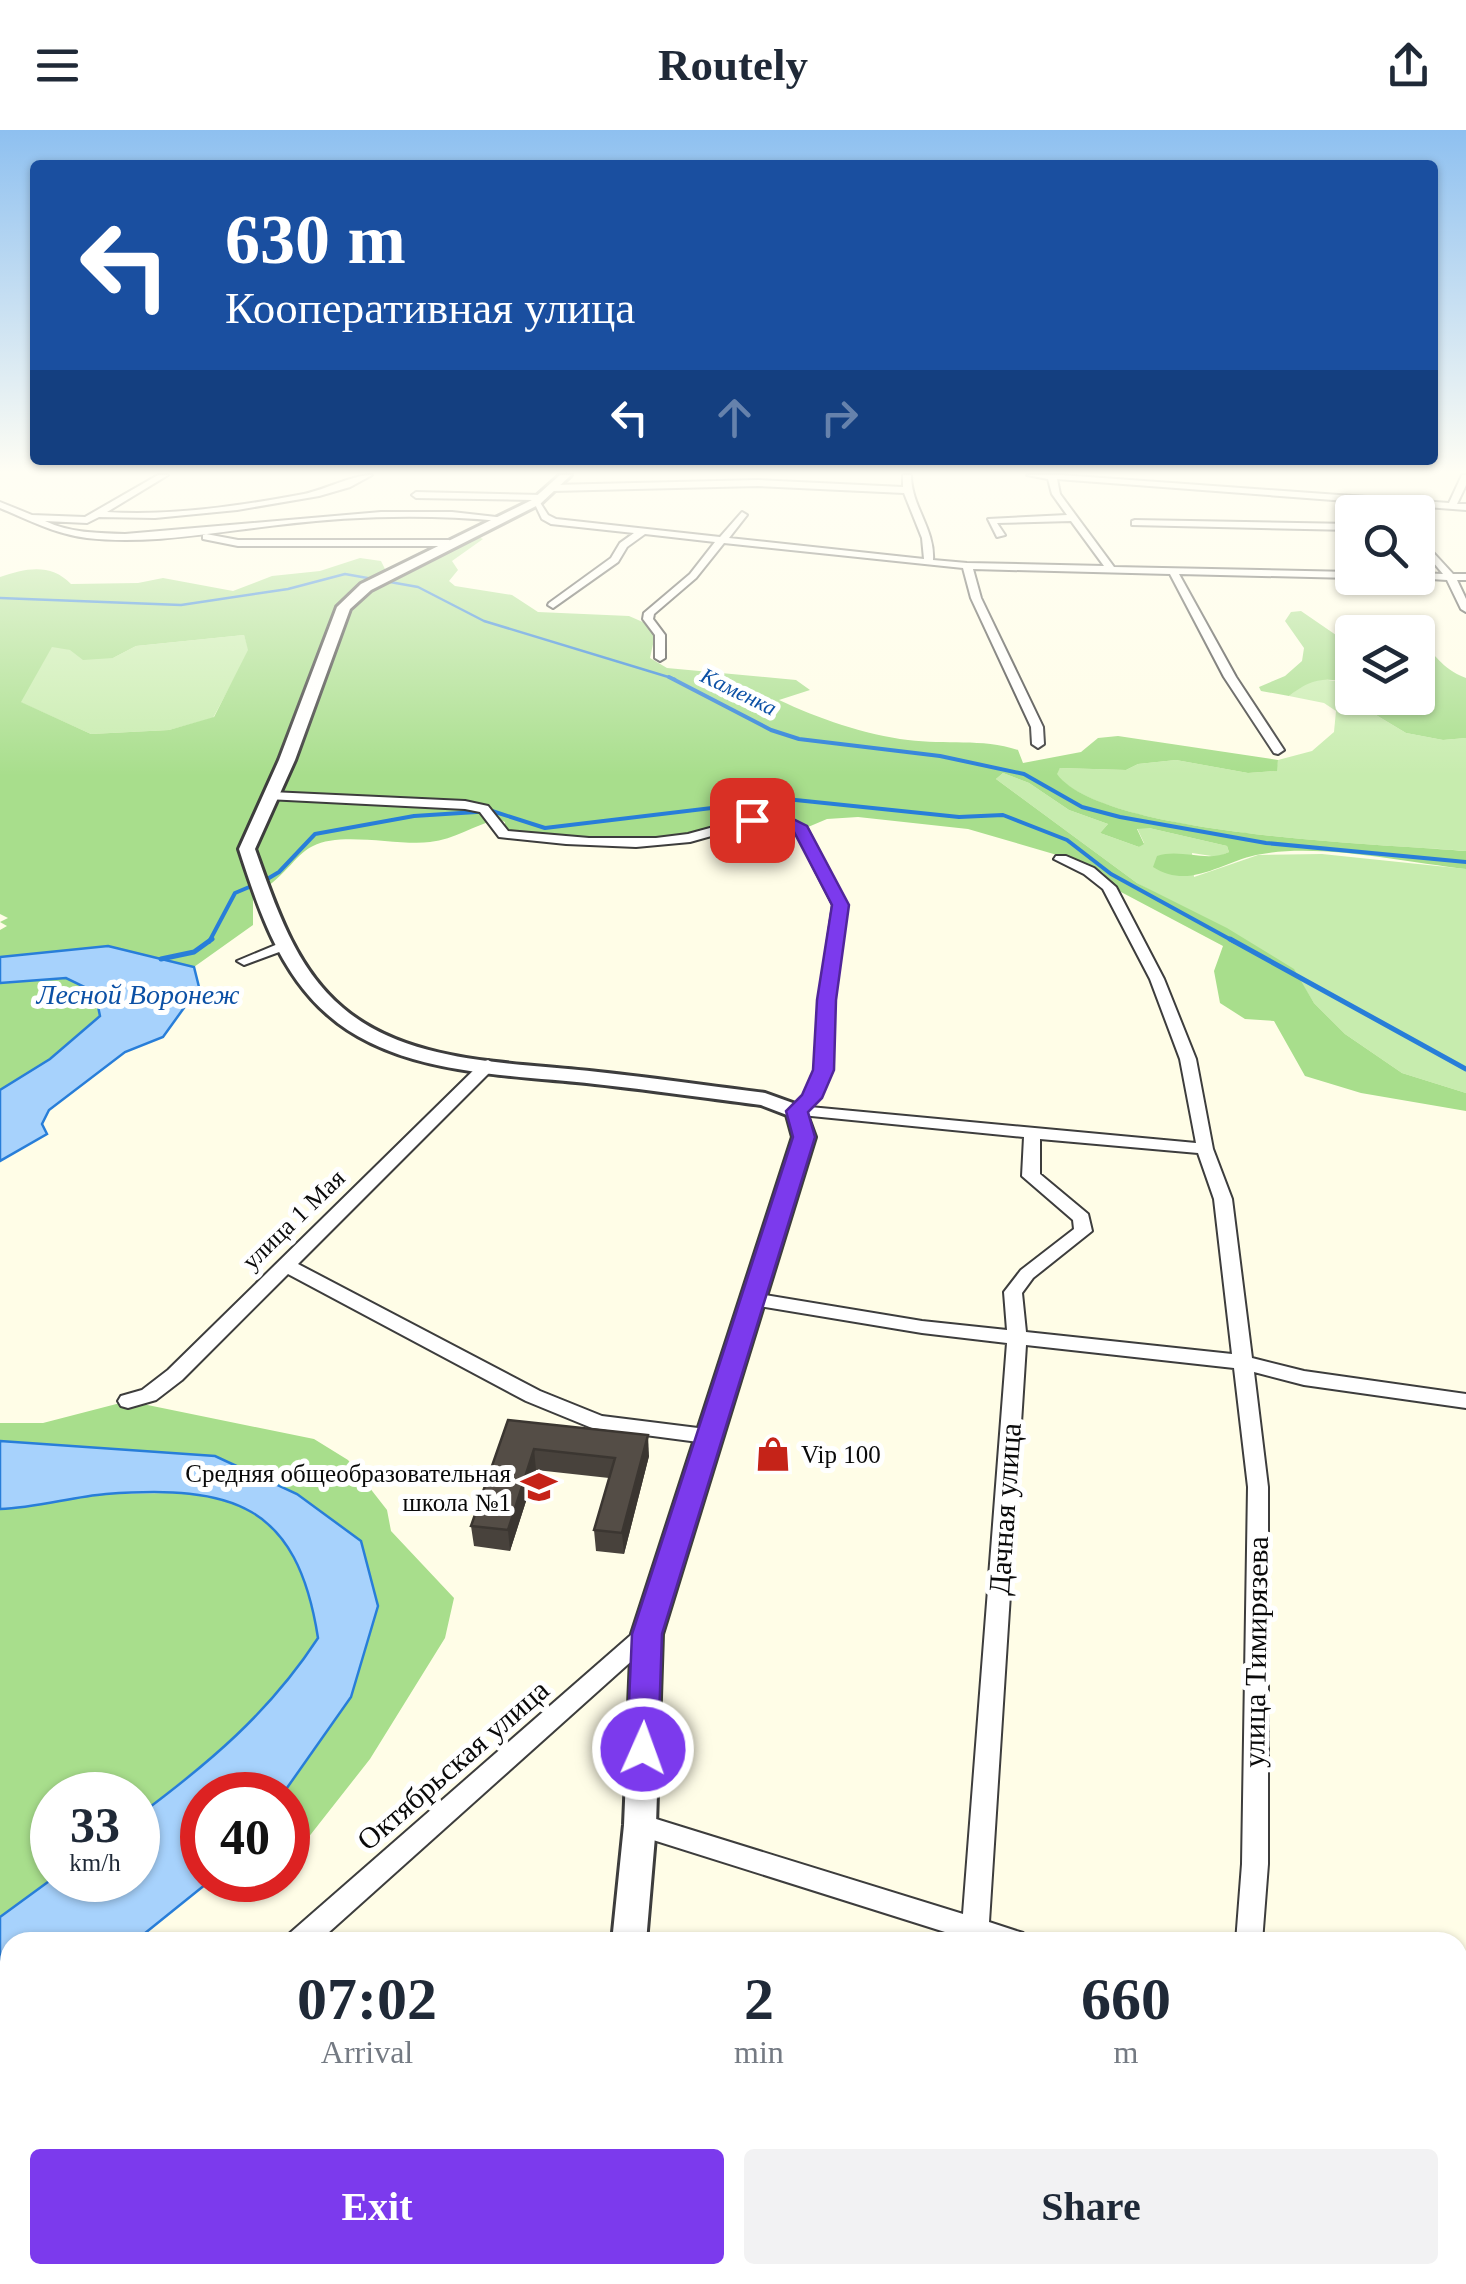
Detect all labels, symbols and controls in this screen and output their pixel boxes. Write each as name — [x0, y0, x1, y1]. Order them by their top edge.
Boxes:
icon: menu — [30, 38, 85, 93]
icon: share — [1381, 38, 1436, 93]
text: Routely — [658, 40, 808, 90]
icon: left — [60, 200, 190, 330]
text: 630 m — [225, 201, 406, 278]
text: Кооперативная улица — [225, 283, 635, 333]
icon: left — [602, 390, 657, 445]
icon: ahead — [707, 390, 762, 445]
icon: right — [812, 390, 867, 445]
map controls — [1335, 495, 1435, 715]
button: search — [1335, 495, 1435, 595]
button: layers — [1335, 615, 1435, 715]
water label: Каменка — [696, 662, 781, 720]
pin — [710, 778, 795, 863]
icon: arrive — [725, 793, 780, 848]
water label: Лесной Воронеж — [35, 979, 240, 1010]
street label: улица 1 Мая — [237, 1164, 350, 1275]
street label: Дачная улица — [982, 1422, 1027, 1596]
shop icon: Vip 100 — [754, 1435, 792, 1473]
place label: Vip 100 — [801, 1441, 881, 1468]
place label: Средняя общеобразовательная школа №1 — [185, 1460, 511, 1516]
school or university icon: Средняя общеобразовательная школа №1 — [520, 1468, 558, 1506]
street label: улица Тимирязева — [1237, 1536, 1274, 1768]
street label: Октябрьская улица — [350, 1673, 555, 1857]
position arrow — [591, 1697, 695, 1801]
speed limit sign: 40 — [180, 1772, 310, 1902]
text: 33 — [70, 1797, 120, 1853]
text: km/h — [69, 1849, 121, 1876]
text: 07:02 — [297, 1966, 437, 2032]
text: 2 — [744, 1966, 774, 2032]
text: 660 — [1081, 1966, 1171, 2032]
text: Arrival — [321, 2034, 413, 2070]
text: min — [734, 2034, 784, 2070]
text: m — [1113, 2034, 1138, 2070]
button: Exit — [30, 2149, 724, 2264]
button: Share — [744, 2149, 1438, 2264]

